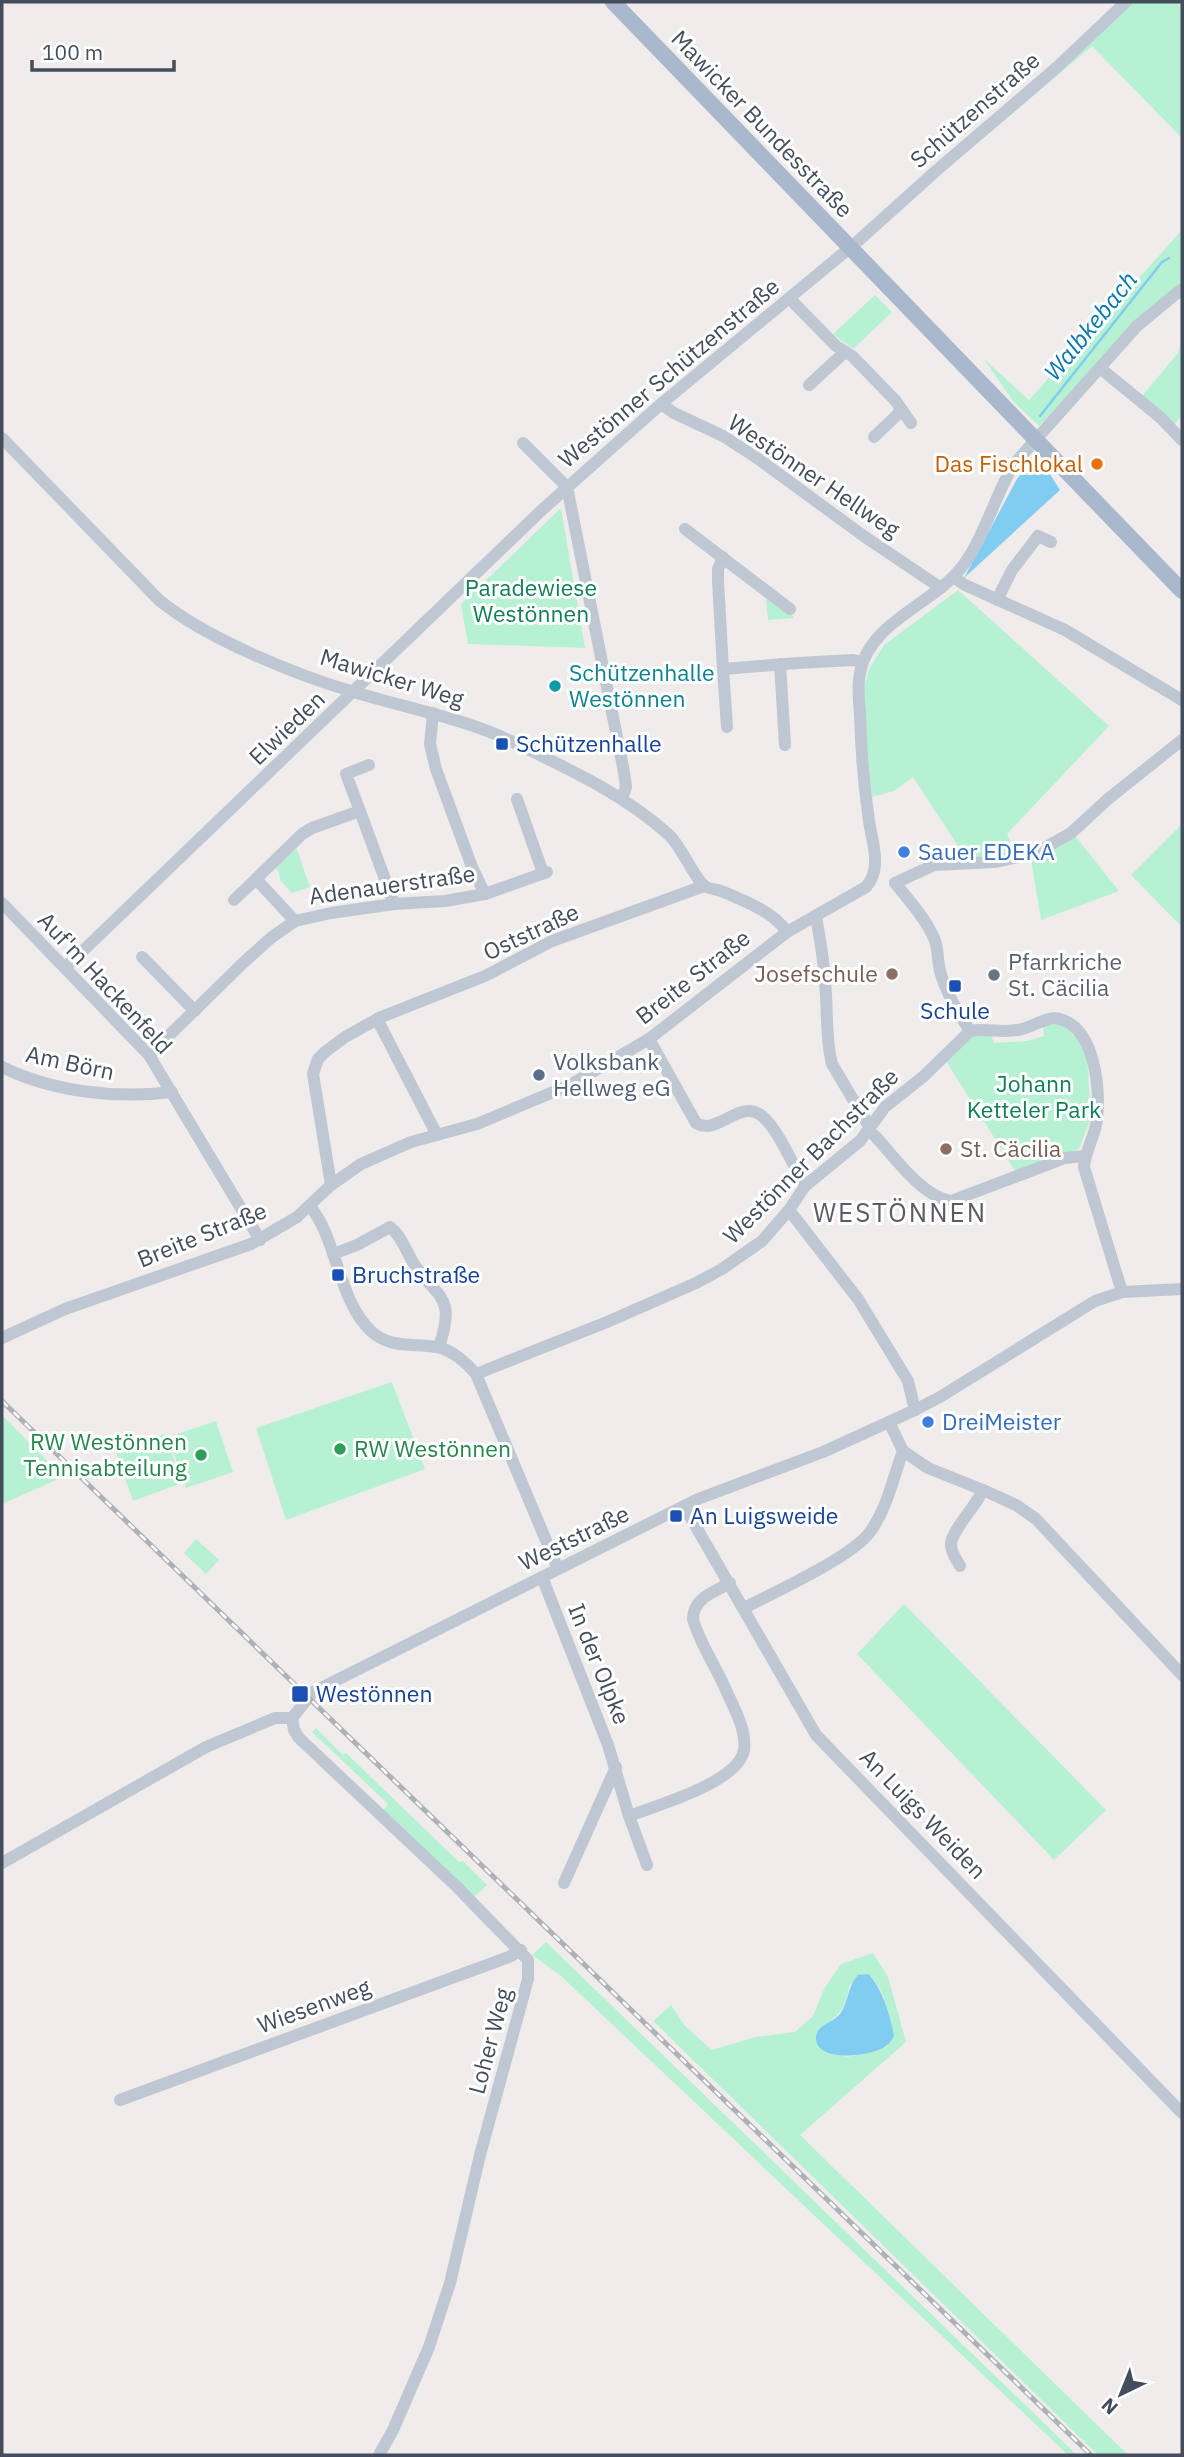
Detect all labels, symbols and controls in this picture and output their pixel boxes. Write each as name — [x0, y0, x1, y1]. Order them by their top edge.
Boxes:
street label: Mawicker Bundesstraße — [665, 23, 860, 223]
scale bar — [32, 28, 173, 72]
text: 100 m — [42, 38, 103, 66]
street label: Schützenstraße — [903, 45, 1045, 174]
water label: Walbkebach — [1036, 264, 1144, 387]
street label: Westönner Schützenstraße — [552, 271, 785, 474]
street label: Westönner Hellweg — [723, 407, 906, 544]
place label: Das Fischlokal — [935, 448, 1083, 478]
marker: Das Fischlokal — [1089, 456, 1105, 472]
park label: Paradewiese Westönnen — [465, 572, 597, 628]
street label: Mawicker Weg — [317, 641, 468, 713]
place label: Schützenhalle Westönnen — [569, 657, 715, 713]
marker: Schützenhalle Westönnen — [547, 678, 563, 694]
street label: Elwieden — [242, 684, 331, 771]
place label: Schützenhalle — [516, 728, 662, 758]
marker: Schützenhalle — [494, 736, 510, 752]
place label: Sauer EDEKA — [918, 836, 1055, 866]
marker: Sauer EDEKA — [896, 844, 912, 860]
street label: Adenauerstraße — [307, 858, 477, 911]
street label: Oststraße — [478, 896, 583, 966]
street label: Auf'm Hackenfeld — [32, 905, 179, 1060]
street label: Breite Straße — [629, 922, 756, 1030]
place label: Pfarrkriche St. Cäcilia — [1008, 946, 1122, 1002]
place label: Josefschule — [754, 958, 878, 988]
marker: Josefschule — [884, 966, 900, 982]
marker: Pfarrkriche St. Cäcilia — [986, 967, 1002, 983]
marker: Schule — [947, 978, 963, 994]
place label: Schule — [920, 995, 990, 1025]
street label: Am Börn — [23, 1038, 117, 1086]
place label: Volksbank Hellweg eG — [553, 1046, 671, 1102]
street label: Westönner Bachstraße — [716, 1061, 904, 1249]
marker: Volksbank Hellweg eG — [531, 1067, 547, 1083]
park label: Johann Ketteler Park — [967, 1068, 1101, 1124]
place label: St. Cäcilia — [960, 1133, 1061, 1163]
marker: St. Cäcilia — [938, 1141, 954, 1157]
street label: Breite Straße — [132, 1194, 271, 1274]
district label: WESTÖNNEN — [813, 1195, 987, 1229]
place label: Bruchstraße — [352, 1259, 480, 1289]
marker: Bruchstraße — [330, 1267, 346, 1283]
place label: DreiMeister — [942, 1406, 1062, 1436]
marker: DreiMeister — [920, 1414, 936, 1430]
place label: RW Westönnen Tennisabteilung — [23, 1426, 187, 1482]
place label: RW Westönnen — [354, 1433, 511, 1463]
marker: RW Westönnen — [332, 1441, 348, 1457]
marker: RW Westönnen Tennisabteilung — [193, 1447, 209, 1463]
street label: Weststraße — [514, 1498, 634, 1577]
place label: An Luigsweide — [690, 1500, 838, 1530]
marker: An Luigsweide — [668, 1508, 684, 1524]
street label: In der Olpke — [562, 1599, 638, 1728]
place label: Westönnen — [316, 1678, 433, 1708]
marker: Westönnen — [290, 1684, 310, 1704]
street label: An Luigs Weiden — [854, 1742, 993, 1885]
street label: Wiesenweg — [253, 1971, 374, 2039]
street label: Loher Weg — [460, 1984, 518, 2097]
north arrow — [1086, 2359, 1156, 2429]
text: N — [1096, 2393, 1123, 2420]

